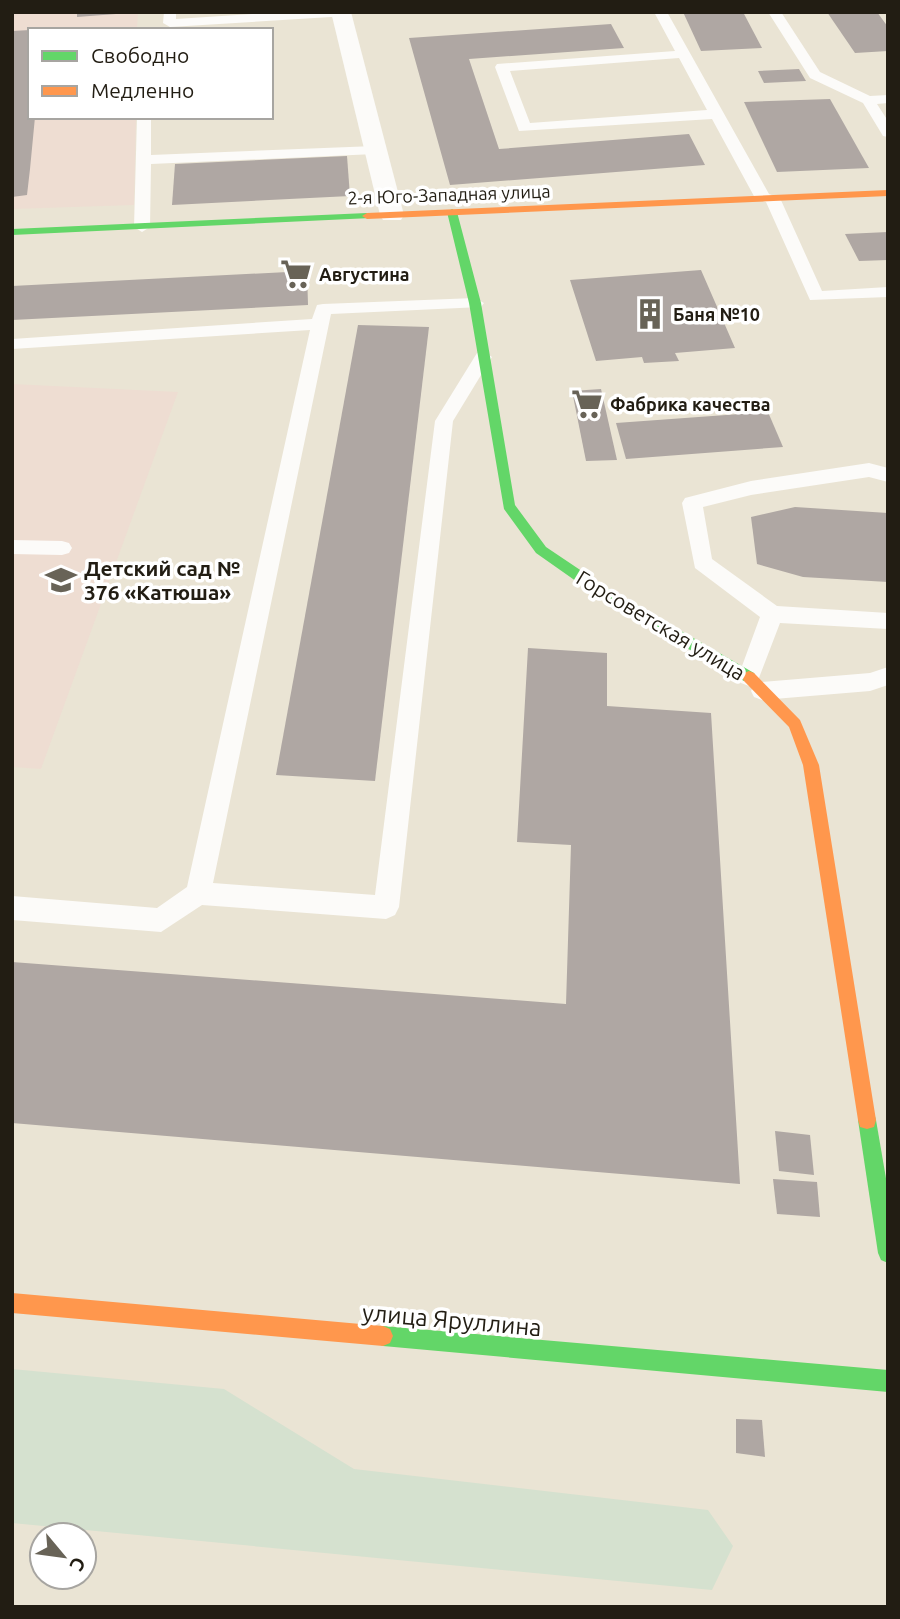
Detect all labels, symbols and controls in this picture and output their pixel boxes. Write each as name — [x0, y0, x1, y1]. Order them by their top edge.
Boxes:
legend — [28, 28, 273, 119]
text: Свободно — [91, 43, 189, 67]
text: Медленно — [91, 78, 194, 102]
street label: 2-я Юго-Западная улица — [347, 180, 551, 208]
supermarket icon: Августина — [279, 257, 313, 291]
place label: Августина — [319, 264, 410, 284]
building icon: Баня №10 — [633, 297, 667, 331]
place label: Баня №10 — [673, 304, 760, 324]
supermarket icon: Фабрика качества — [570, 387, 604, 421]
place label: Фабрика качества — [610, 394, 771, 414]
place label: Детский сад № 376 «Катюша» — [84, 556, 240, 604]
school or university icon: Детский сад № 376 «Катюша» — [44, 563, 78, 597]
street label: Горсоветская улица — [572, 565, 750, 685]
street label: улица Яруллина — [361, 1299, 543, 1341]
north arrow — [28, 1521, 98, 1591]
text: С — [65, 1554, 90, 1575]

